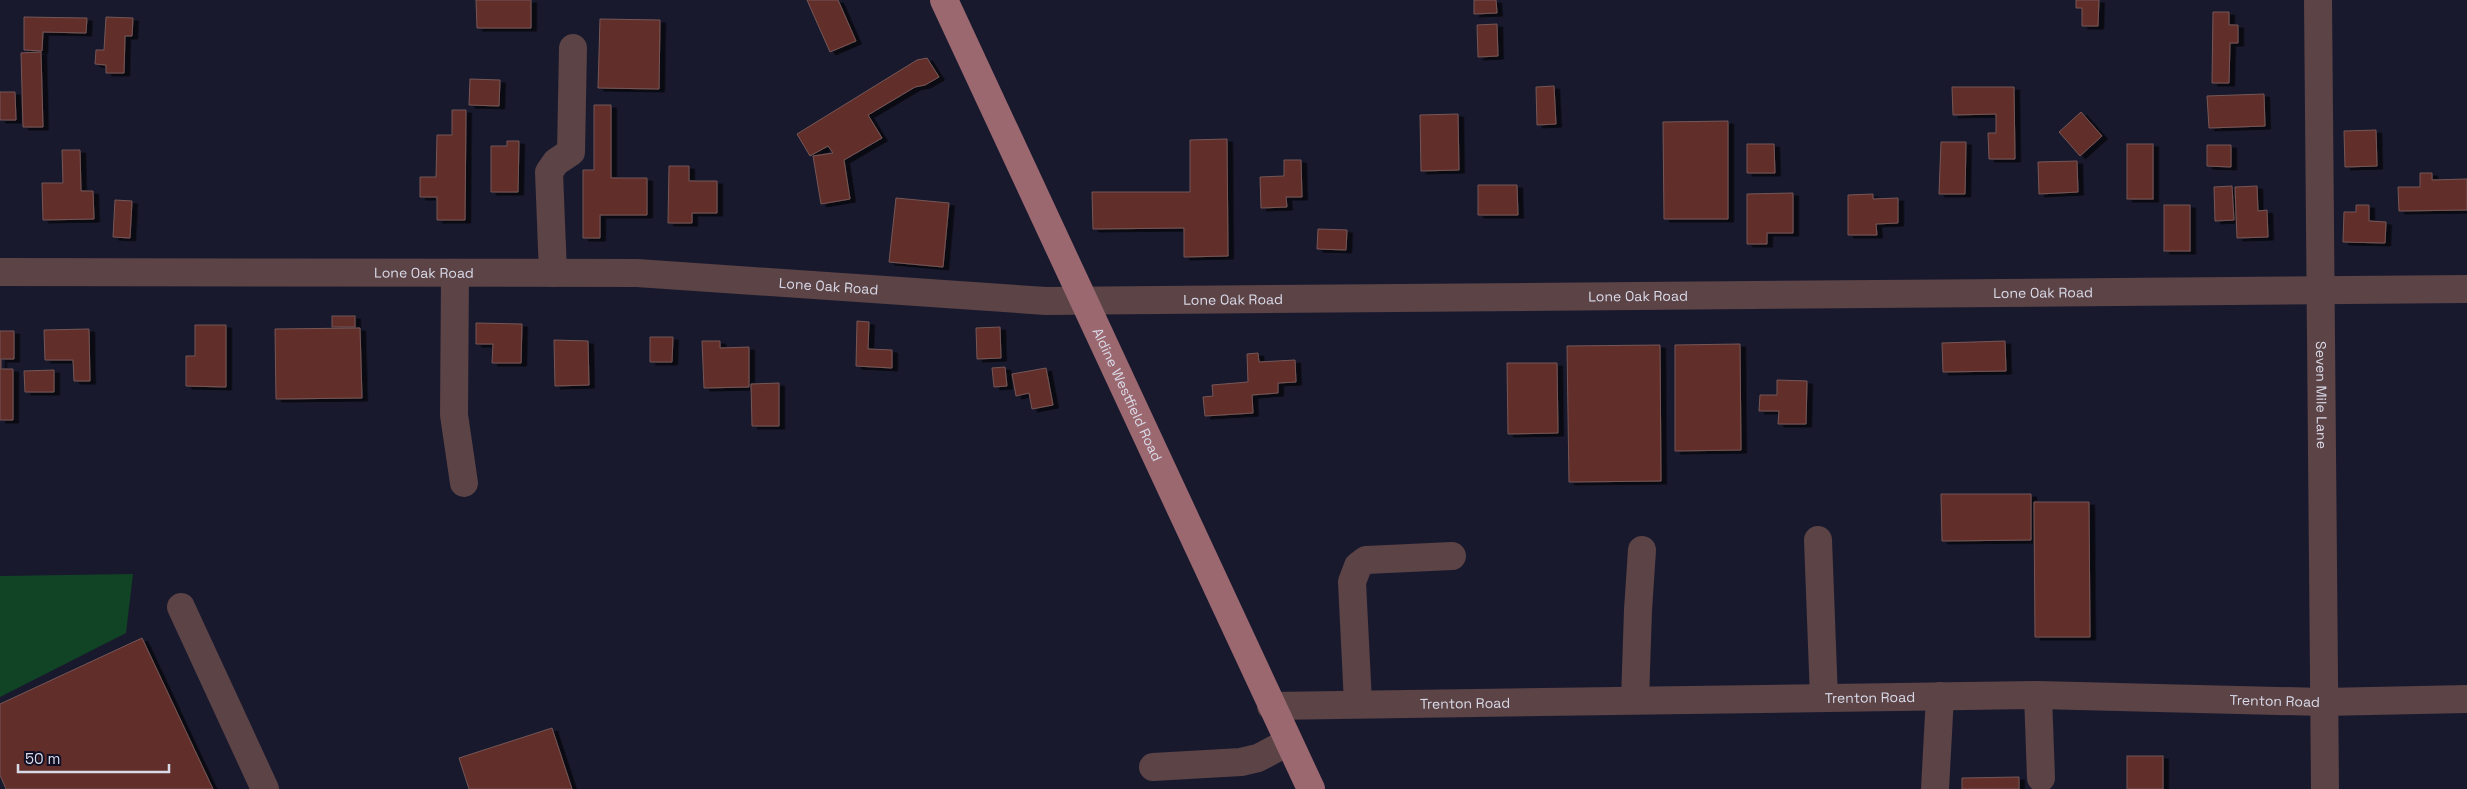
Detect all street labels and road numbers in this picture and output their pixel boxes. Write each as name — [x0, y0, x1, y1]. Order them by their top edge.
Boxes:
street label: Lone Oak Road — [374, 264, 474, 282]
street label: Lone Oak Road — [778, 274, 879, 298]
street label: Lone Oak Road — [1993, 283, 2093, 302]
street label: Lone Oak Road — [1588, 287, 1688, 305]
street label: Lone Oak Road — [1183, 290, 1283, 309]
street label: Aldine Westfield Road — [1089, 325, 1166, 464]
street label: Seven Mile Lane — [2312, 341, 2331, 449]
street label: Trenton Road — [1825, 688, 1915, 707]
street label: Trenton Road — [2229, 691, 2320, 711]
street label: Trenton Road — [1420, 694, 1510, 713]

